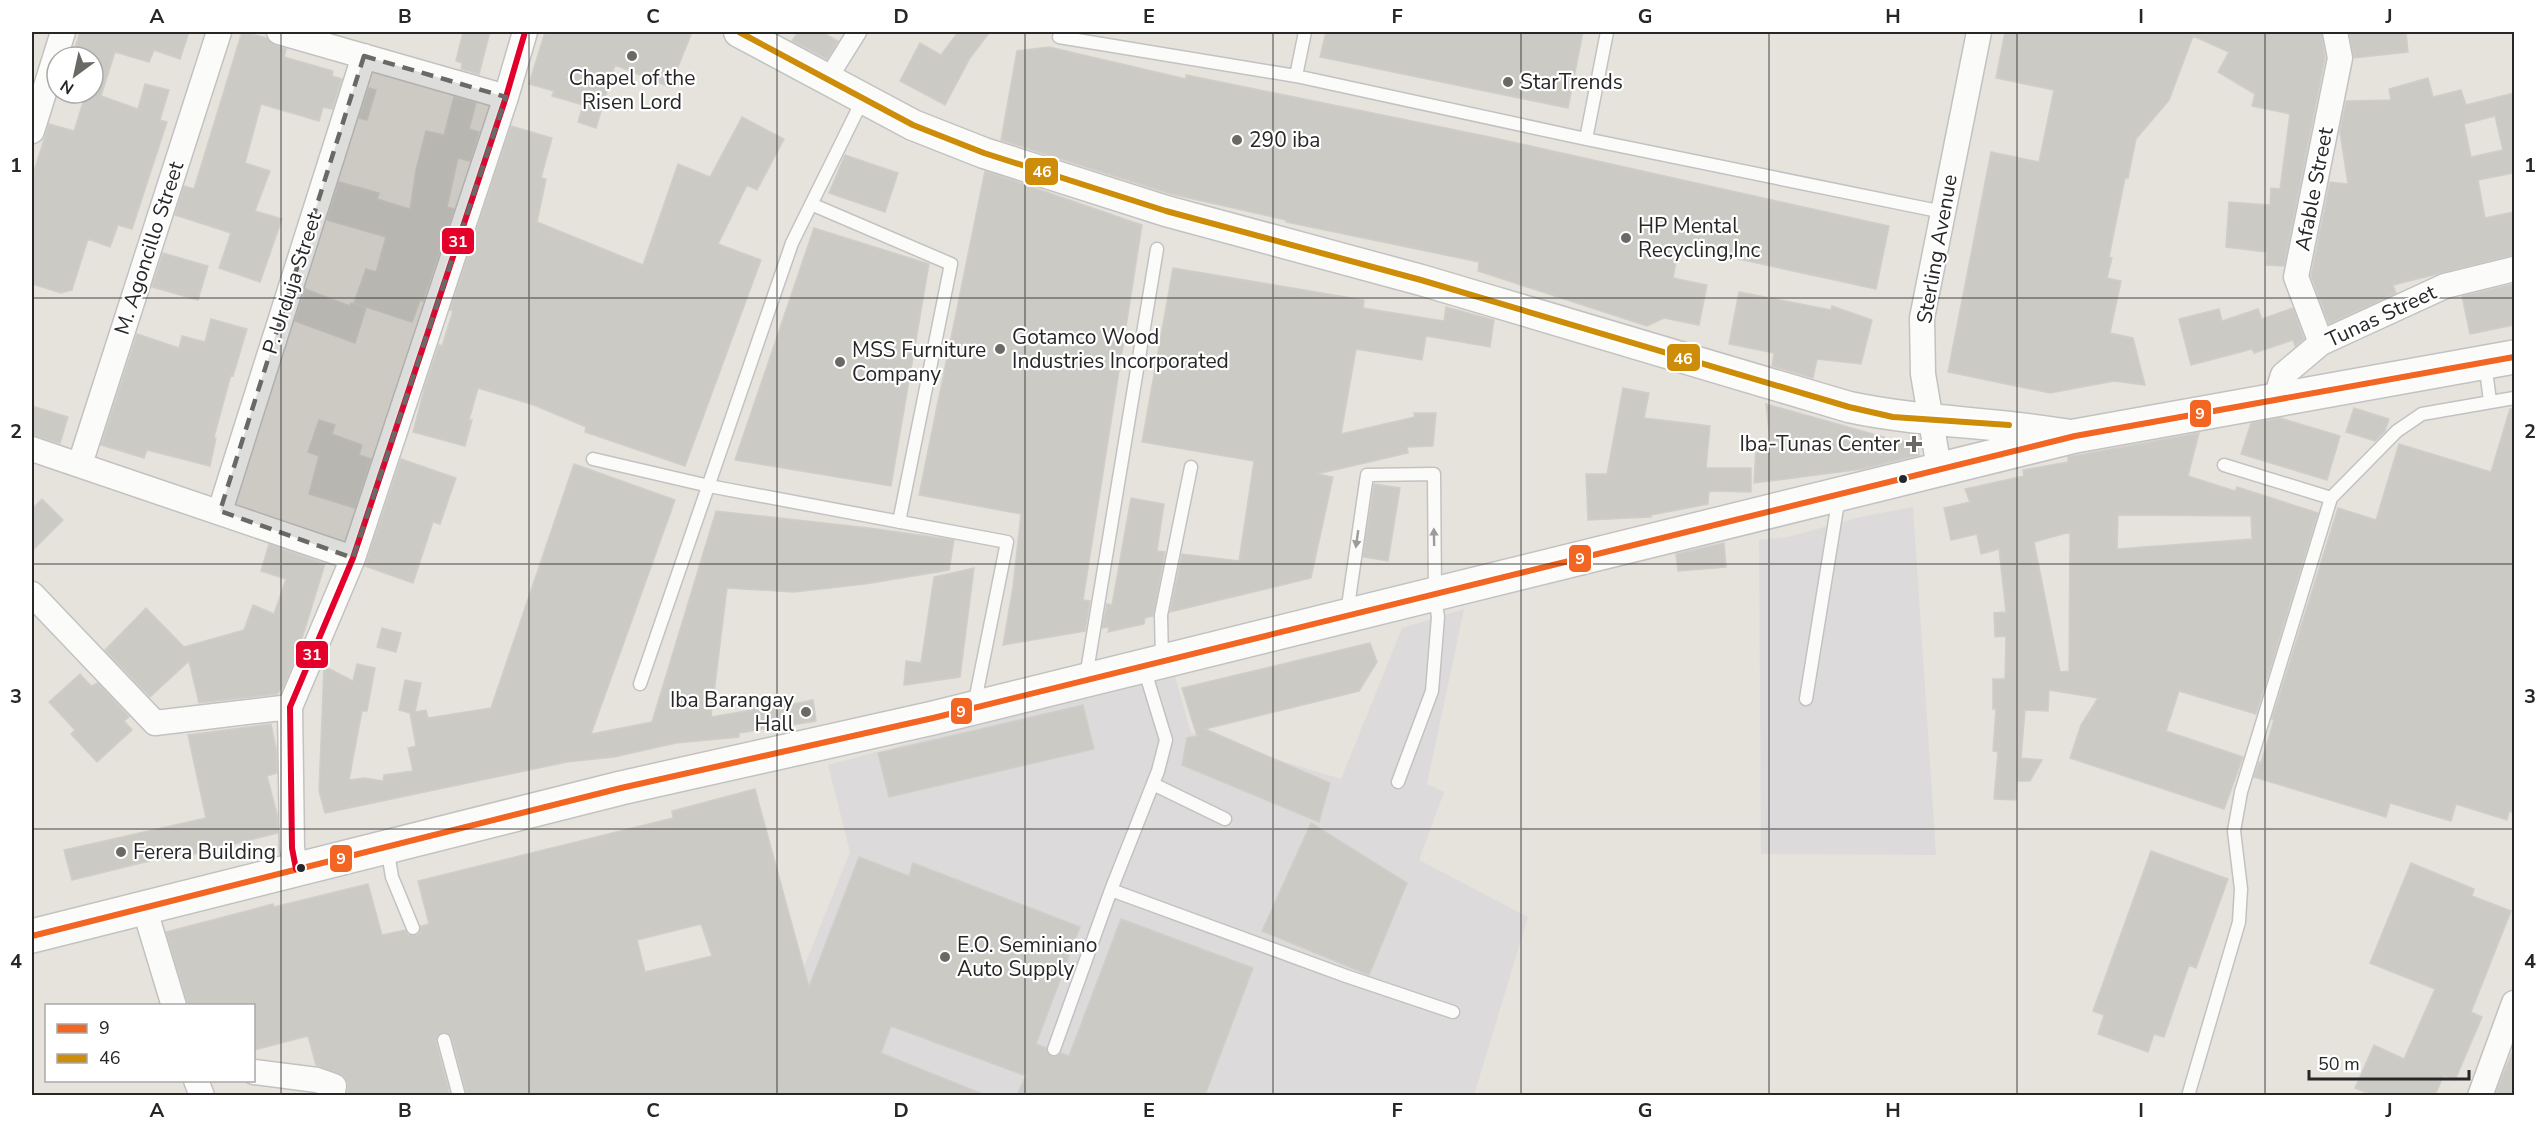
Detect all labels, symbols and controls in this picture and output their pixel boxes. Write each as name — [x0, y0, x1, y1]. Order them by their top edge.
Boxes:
text: A — [150, 3, 165, 30]
text: B — [398, 3, 412, 30]
text: C — [646, 3, 660, 30]
text: D — [893, 3, 909, 30]
text: E — [1143, 3, 1155, 30]
text: F — [1391, 3, 1403, 30]
text: G — [1638, 3, 1652, 30]
text: H — [1885, 3, 1901, 30]
text: I — [2138, 3, 2144, 30]
text: J — [2384, 3, 2393, 30]
north arrow — [45, 45, 105, 105]
marker: Chapel of the Risen Lord — [625, 49, 639, 63]
place label: Chapel of the Risen Lord — [569, 64, 695, 116]
place label: StarTrends — [1520, 68, 1623, 96]
text: N — [56, 74, 78, 99]
marker: StarTrends — [1501, 75, 1515, 89]
street label: Afable Street — [2288, 124, 2340, 253]
place label: 290 iba — [1249, 126, 1320, 154]
marker: 290 iba — [1230, 133, 1244, 147]
text: 1 — [10, 152, 22, 179]
text: 1 — [2524, 152, 2536, 179]
street label: M. Agoncillo Street — [108, 157, 190, 338]
line badge: 46 — [1024, 157, 1059, 186]
text: 46 — [1032, 161, 1052, 183]
street label: Sterling Avenue — [1910, 172, 1964, 326]
street label: P. Urduja Street — [256, 208, 328, 358]
place label: HP Mental Recycling,Inc — [1638, 212, 1761, 264]
line badge: 31 — [441, 227, 475, 255]
text: 31 — [448, 231, 468, 253]
marker: HP Mental Recycling,Inc — [1619, 231, 1633, 245]
street label: Tunas Street — [2321, 278, 2441, 354]
place label: Gotamco Wood Industries Incorporated — [1012, 323, 1229, 375]
place label: MSS Furniture Company — [852, 336, 986, 388]
marker: Gotamco Wood Industries Incorporated — [993, 342, 1007, 356]
line badge: 46 — [1666, 343, 1701, 372]
text: 46 — [1673, 348, 1693, 370]
marker: MSS Furniture Company — [833, 355, 847, 369]
line badge: 9 — [2189, 399, 2212, 428]
text: 9 — [2195, 403, 2205, 425]
text: 2 — [10, 418, 22, 445]
text: 2 — [2524, 418, 2536, 445]
place label: Iba-Tunas Center — [1739, 430, 1900, 458]
marker: Iba-Tunas Center — [1905, 435, 1923, 453]
unlabelled marker — [1897, 473, 1909, 485]
one-way arrow — [1429, 528, 1439, 547]
one-way arrow — [1353, 530, 1362, 549]
line badge: 9 — [1568, 544, 1592, 573]
text: 9 — [1575, 548, 1585, 570]
line badge: 31 — [295, 640, 329, 669]
text: 31 — [302, 644, 322, 666]
text: 3 — [10, 683, 22, 710]
text: 3 — [2524, 683, 2536, 710]
place label: Iba Barangay Hall — [670, 686, 795, 738]
line badge: 9 — [950, 697, 973, 725]
text: 9 — [956, 701, 966, 723]
marker: Iba Barangay Hall — [799, 705, 813, 719]
place label: Ferera Building — [133, 838, 276, 866]
line badge: 9 — [329, 844, 353, 873]
marker: Ferera Building — [114, 845, 128, 859]
text: 9 — [336, 848, 346, 870]
unlabelled marker — [295, 862, 307, 874]
place label: E.O. Seminiano Auto Supply — [957, 931, 1097, 983]
text: 4 — [10, 948, 22, 975]
text: 4 — [2524, 948, 2536, 975]
marker: E.O. Seminiano Auto Supply — [938, 950, 952, 964]
legend — [45, 1004, 255, 1082]
text: 9 — [99, 1016, 110, 1040]
scale bar — [2309, 1043, 2470, 1081]
text: 46 — [99, 1046, 121, 1070]
text: 50 m — [2318, 1052, 2360, 1076]
text: A — [150, 1097, 165, 1124]
text: B — [398, 1097, 412, 1124]
text: C — [646, 1097, 660, 1124]
text: D — [893, 1097, 909, 1124]
text: E — [1143, 1097, 1155, 1124]
text: F — [1391, 1097, 1403, 1124]
text: G — [1638, 1097, 1652, 1124]
text: H — [1885, 1097, 1901, 1124]
text: I — [2138, 1097, 2144, 1124]
text: J — [2384, 1097, 2393, 1124]

